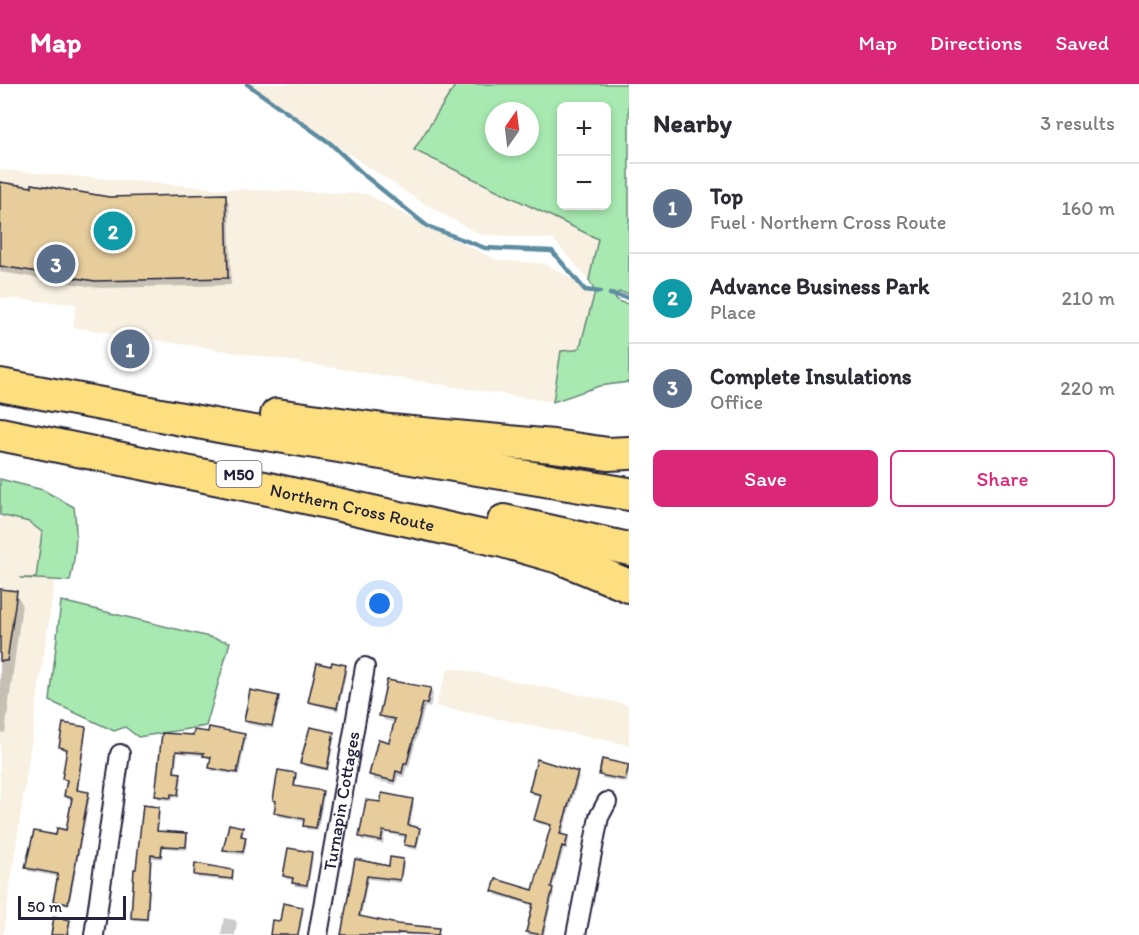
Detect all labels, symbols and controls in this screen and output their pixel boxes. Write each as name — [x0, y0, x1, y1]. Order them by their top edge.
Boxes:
text: Map — [30, 25, 81, 59]
text: Map — [859, 30, 897, 55]
text: Directions — [930, 30, 1022, 55]
text: Saved — [1055, 30, 1109, 55]
north arrow — [485, 102, 539, 156]
map controls — [557, 102, 611, 210]
button: + — [557, 102, 611, 156]
text: Nearby — [653, 107, 732, 139]
text: 3 results — [1040, 111, 1115, 135]
button: − — [557, 156, 611, 210]
text: Top — [710, 183, 743, 210]
text: 1 — [668, 196, 677, 220]
text: 160 m — [1062, 196, 1115, 220]
pin: 2 — [94, 208, 132, 254]
text: Fuel · Northern Cross Route — [710, 210, 946, 234]
pin: 3 — [36, 242, 76, 286]
text: Advance Business Park — [710, 273, 929, 300]
text: 2 — [667, 286, 678, 310]
text: 210 m — [1062, 286, 1115, 310]
text: Place — [710, 300, 756, 324]
pin: 1 — [110, 326, 150, 372]
text: Complete Insulations — [710, 363, 912, 390]
text: 3 — [667, 376, 678, 400]
text: 220 m — [1060, 376, 1115, 400]
text: Office — [710, 390, 763, 414]
button: Save — [653, 450, 878, 507]
button: Share — [890, 450, 1115, 507]
road number: M50 — [216, 461, 262, 487]
street label: Northern Cross Route — [268, 479, 437, 537]
your location — [365, 589, 394, 618]
street label: Turnapin Cottages — [318, 730, 365, 872]
scale bar — [18, 893, 126, 920]
text: 50 m — [27, 897, 62, 916]

